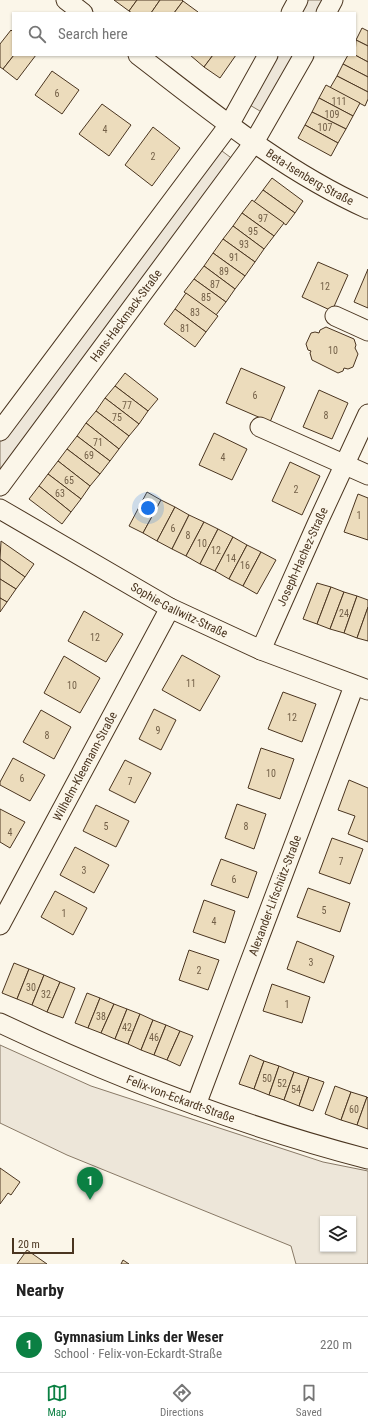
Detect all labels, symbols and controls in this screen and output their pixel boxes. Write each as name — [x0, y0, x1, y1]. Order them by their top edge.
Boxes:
search box — [12, 12, 356, 56]
icon: search — [26, 23, 48, 45]
text: Search here — [58, 25, 128, 43]
house number: 6 — [55, 88, 60, 99]
house number: 111 — [332, 96, 346, 107]
house number: 109 — [325, 109, 339, 120]
house number: 107 — [318, 122, 332, 133]
house number: 4 — [103, 124, 108, 135]
street label: Beta-Isenberg-Straße — [263, 146, 356, 208]
house number: 2 — [151, 151, 156, 162]
house number: 97 — [258, 213, 268, 224]
house number: 95 — [248, 226, 258, 237]
house number: 93 — [239, 239, 249, 250]
house number: 91 — [229, 252, 239, 263]
street label: Hans-Hackmack-Straße — [87, 266, 165, 364]
house number: 89 — [219, 266, 229, 277]
house number: 87 — [210, 279, 220, 290]
house number: 12 — [320, 281, 330, 292]
house number: 85 — [201, 292, 211, 303]
house number: 83 — [190, 307, 200, 318]
house number: 81 — [180, 323, 190, 334]
house number: 10 — [328, 345, 338, 356]
house number: 6 — [253, 390, 258, 401]
house number: 77 — [122, 400, 132, 411]
house number: 8 — [324, 410, 329, 421]
house number: 75 — [112, 412, 122, 423]
house number: 71 — [93, 437, 103, 448]
house number: 69 — [84, 450, 94, 461]
house number: 4 — [221, 452, 226, 463]
house number: 65 — [64, 475, 74, 486]
house number: 2 — [294, 484, 299, 495]
house number: 63 — [55, 488, 65, 499]
your location — [138, 498, 158, 518]
street label: Joseph-Hachez-Straße — [274, 505, 331, 609]
house number: 1 — [357, 510, 361, 521]
house number: 6 — [171, 523, 176, 534]
house number: 8 — [186, 530, 191, 541]
house number: 10 — [197, 538, 207, 549]
house number: 12 — [211, 545, 221, 556]
house number: 14 — [226, 553, 236, 564]
house number: 16 — [240, 560, 250, 571]
street label: Sophie-Gallwitz-Straße — [128, 580, 230, 641]
house number: 24 — [339, 608, 349, 619]
house number: 12 — [90, 632, 100, 643]
house number: 11 — [186, 678, 196, 689]
house number: 10 — [67, 680, 77, 691]
street label: Wilhelm-Kleemann-Straße — [50, 709, 120, 823]
house number: 12 — [287, 712, 297, 723]
house number: 9 — [156, 725, 161, 736]
house number: 8 — [45, 730, 50, 741]
house number: 10 — [266, 768, 276, 779]
house number: 6 — [20, 773, 25, 784]
house number: 7 — [128, 776, 133, 787]
house number: 5 — [104, 821, 109, 832]
house number: 8 — [244, 821, 249, 832]
house number: 4 — [8, 827, 13, 838]
street label: Alexander-Lifschütz-Straße — [246, 833, 304, 958]
house number: 7 — [339, 856, 344, 867]
house number: 3 — [82, 865, 87, 876]
house number: 6 — [232, 874, 237, 885]
house number: 5 — [322, 905, 327, 916]
house number: 1 — [62, 908, 66, 919]
house number: 4 — [212, 916, 217, 927]
house number: 3 — [309, 957, 314, 968]
house number: 2 — [197, 965, 202, 976]
house number: 30 — [26, 982, 36, 993]
house number: 32 — [41, 989, 51, 1000]
house number: 1 — [285, 999, 289, 1010]
house number: 38 — [96, 1011, 106, 1022]
house number: 42 — [122, 1022, 132, 1033]
house number: 46 — [149, 1032, 159, 1043]
street label: Felix-von-Eckardt-Straße — [124, 1072, 237, 1126]
house number: 50 — [262, 1073, 272, 1084]
house number: 52 — [277, 1078, 287, 1089]
house number: 54 — [291, 1084, 301, 1095]
house number: 60 — [349, 1104, 359, 1115]
pin: 1 — [77, 1167, 103, 1200]
map controls — [320, 1216, 356, 1252]
button: layers — [320, 1216, 356, 1252]
scale bar — [12, 1236, 74, 1255]
text: 20 m — [18, 1238, 40, 1251]
text: Nearby — [16, 1280, 64, 1300]
text: Gymnasium Links der Weser — [54, 1328, 224, 1346]
text: 1 — [26, 1337, 32, 1352]
text: 220 m — [320, 1337, 352, 1352]
text: School · Felix-von-Eckardt-Straße — [54, 1346, 222, 1361]
tab: Map — [46, 1382, 68, 1419]
tab: Directions — [160, 1382, 204, 1419]
tab: Saved — [296, 1382, 322, 1419]

